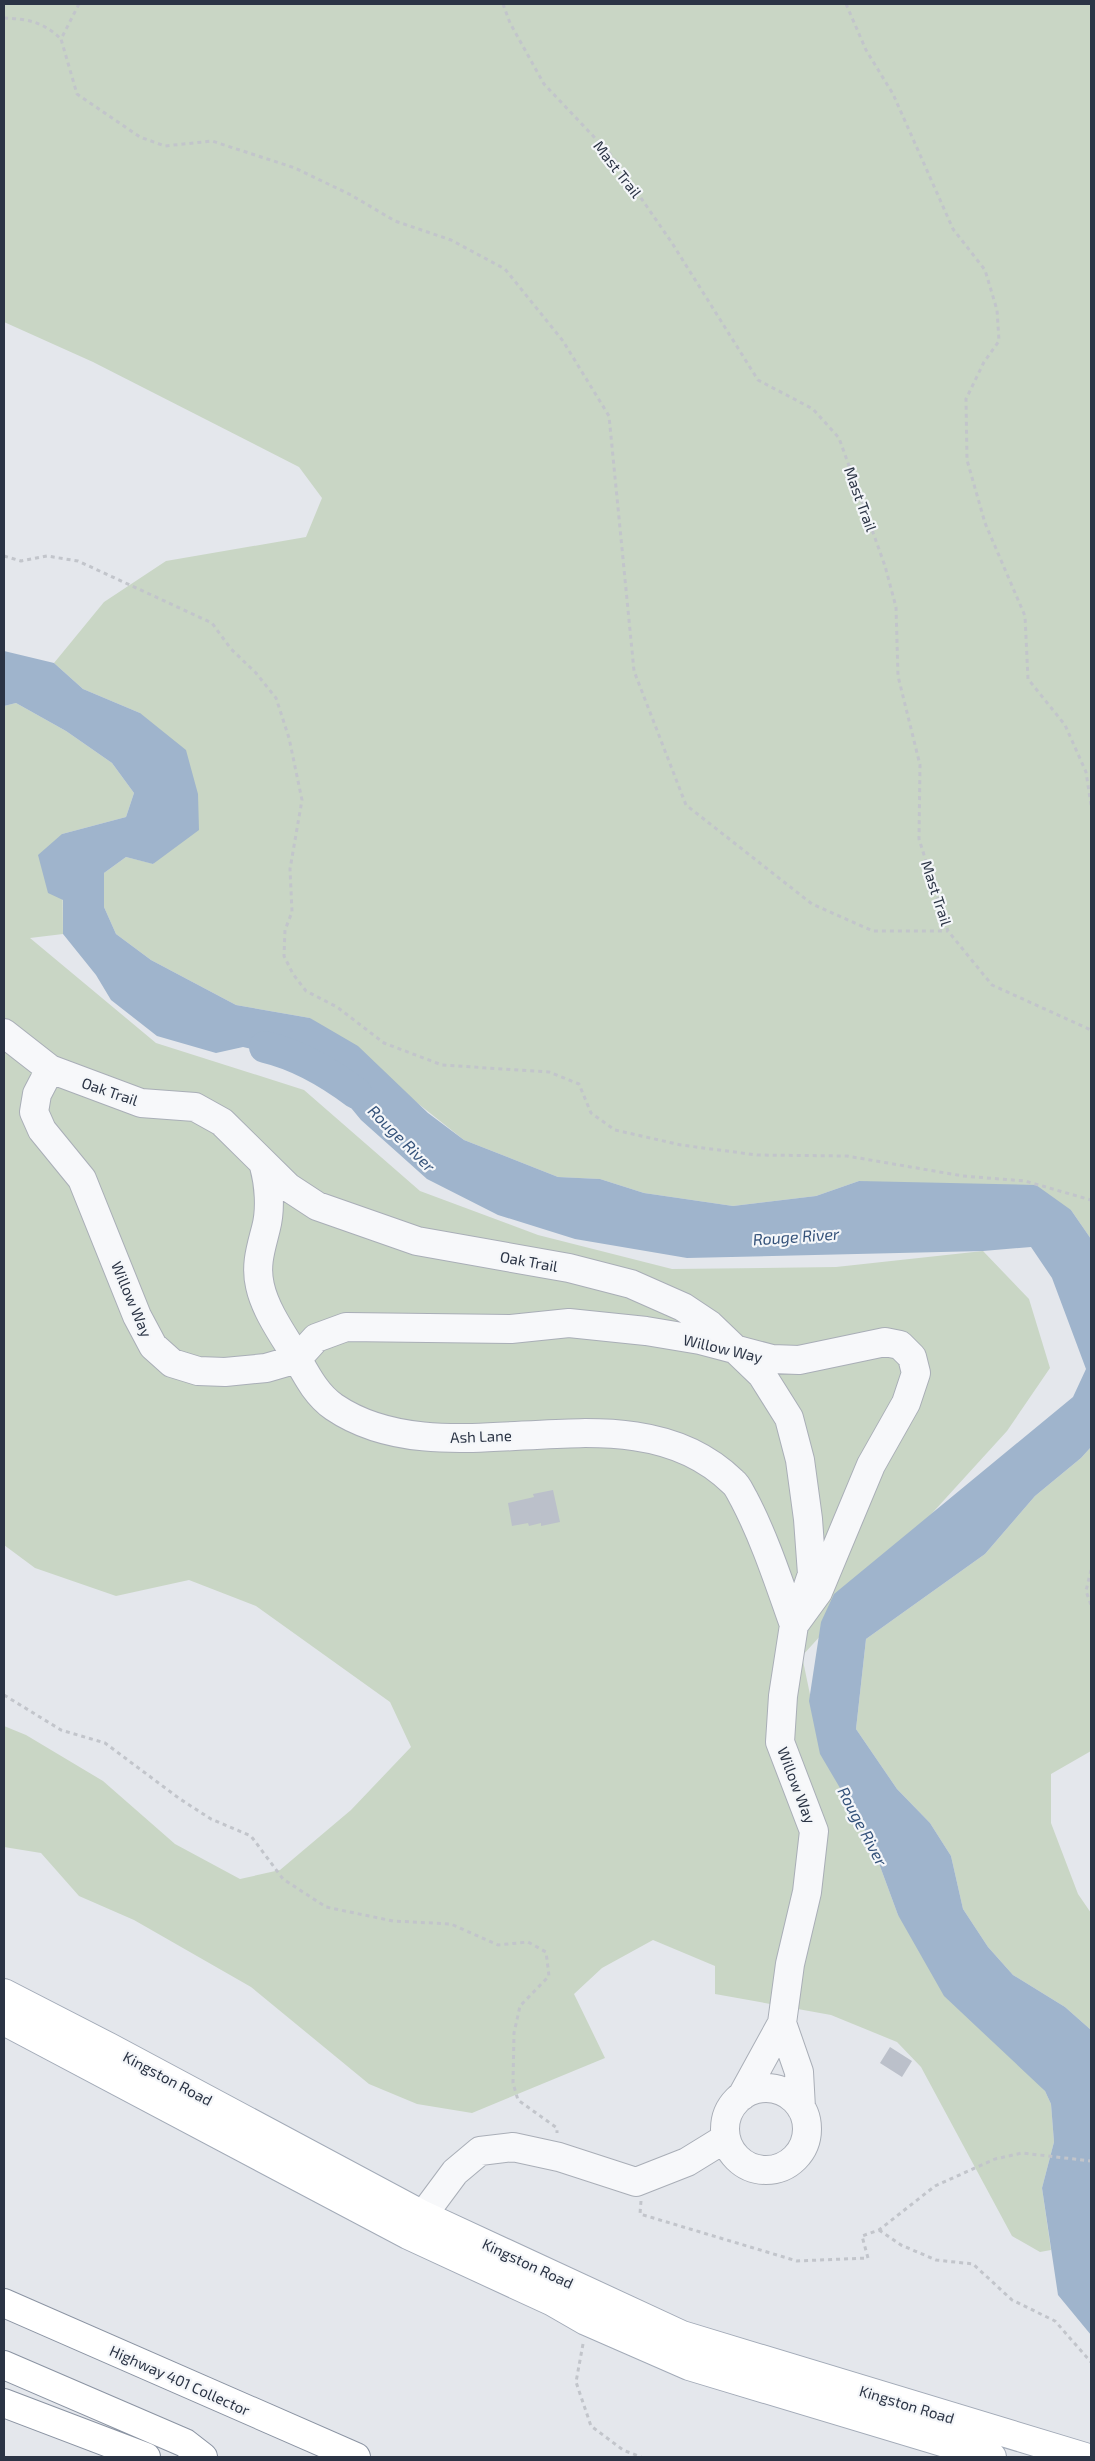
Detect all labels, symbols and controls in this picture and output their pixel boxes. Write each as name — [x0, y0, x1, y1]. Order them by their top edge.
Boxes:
street label: Mast Trail — [590, 137, 646, 202]
street label: Mast Trail — [841, 464, 881, 534]
street label: Mast Trail — [918, 858, 956, 928]
street label: Oak Trail — [79, 1073, 141, 1109]
water label: Rouge River — [365, 1101, 440, 1176]
water label: Rouge River — [752, 1223, 840, 1248]
street label: Oak Trail — [499, 1247, 560, 1275]
street label: Willow Way — [108, 1258, 156, 1340]
street label: Willow Way — [682, 1330, 764, 1366]
street label: Ash Lane — [450, 1426, 512, 1446]
street label: Willow Way — [774, 1744, 820, 1826]
water label: Rouge River — [834, 1783, 892, 1869]
street label: Kingston Road — [120, 2047, 216, 2109]
street label: Kingston Road — [480, 2234, 576, 2292]
street label: Highway 401 Collector — [107, 2341, 253, 2419]
street label: Kingston Road — [857, 2381, 957, 2427]

